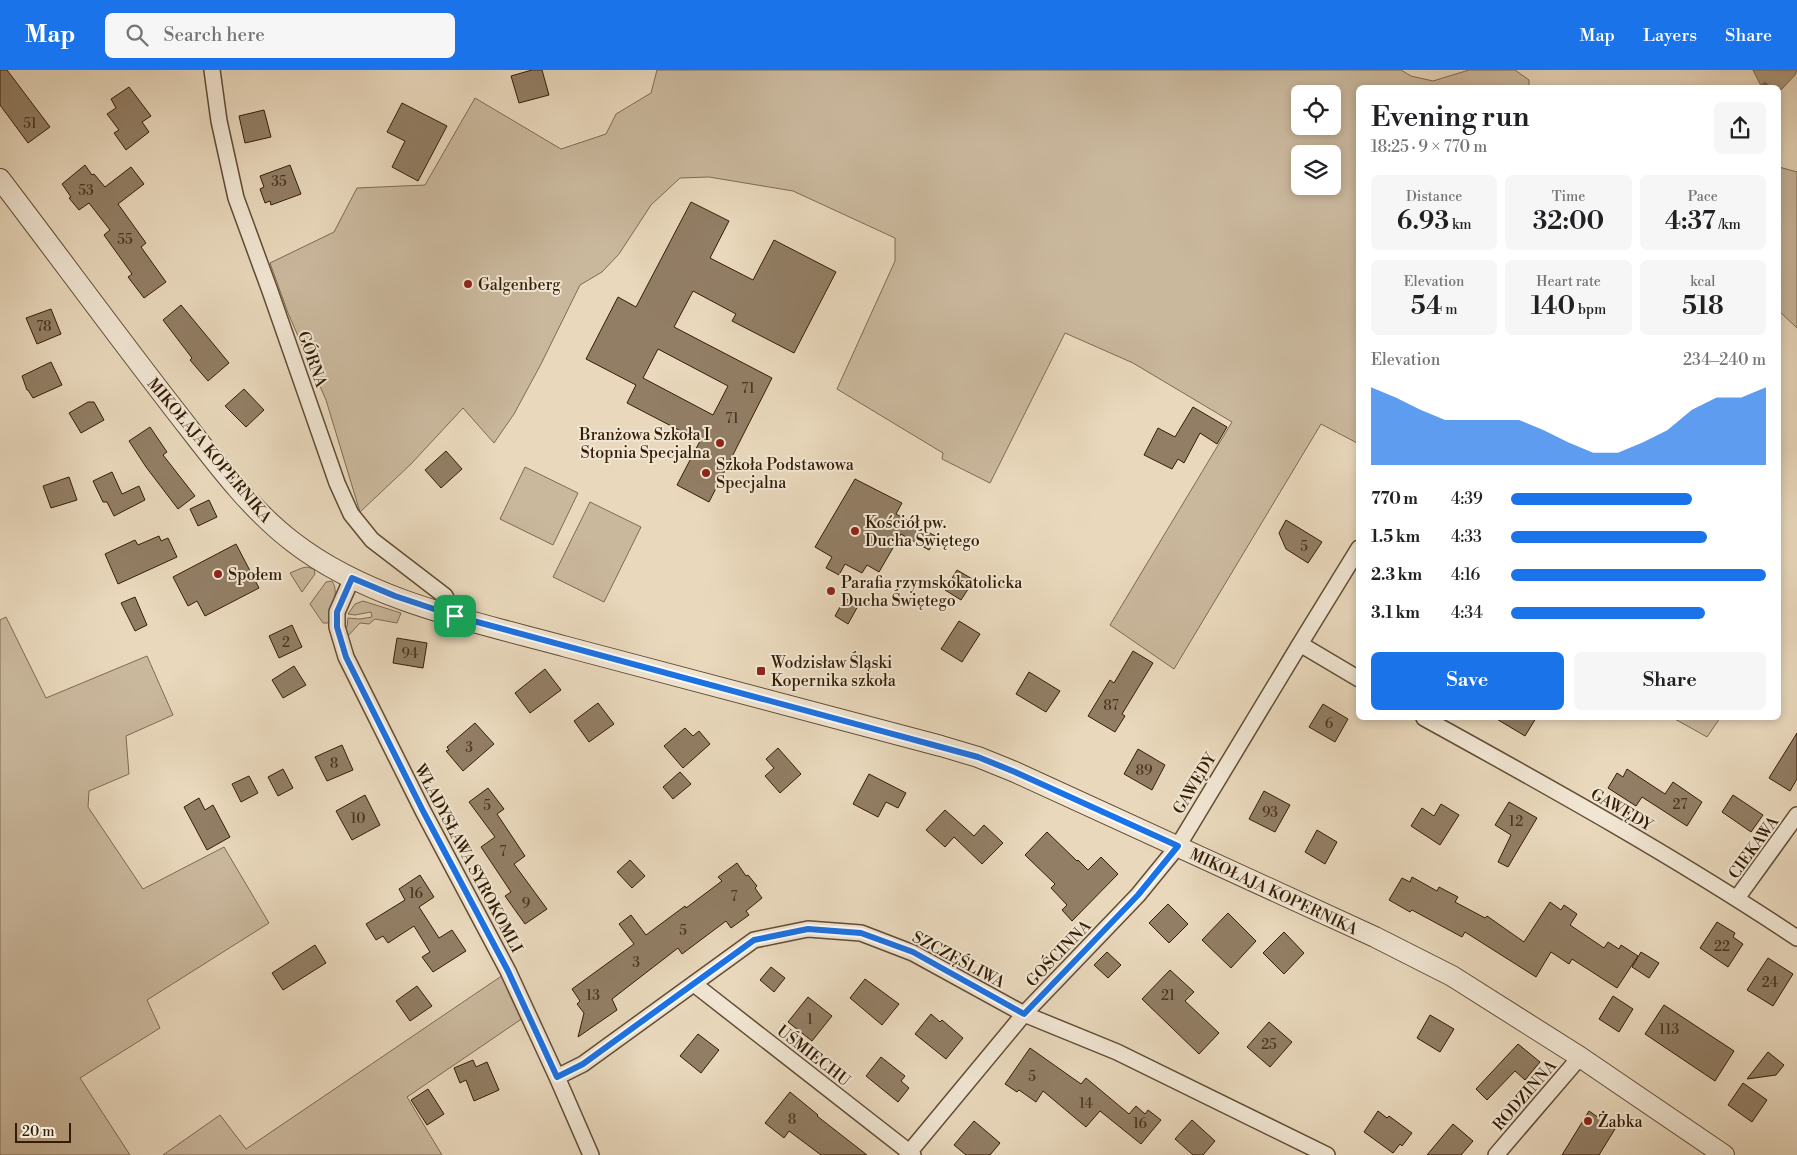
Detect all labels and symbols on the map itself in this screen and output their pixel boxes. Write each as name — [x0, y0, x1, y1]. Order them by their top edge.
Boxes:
house number: 51 — [23, 115, 37, 133]
house number: 35 — [271, 173, 287, 191]
house number: 53 — [78, 182, 94, 200]
house number: 55 — [117, 231, 133, 249]
place label: Galgenberg — [478, 275, 561, 295]
marker: Galgenberg — [462, 278, 474, 290]
house number: 78 — [36, 318, 52, 336]
street label: GÓRNA — [293, 328, 333, 391]
street label: MIKOŁAJA KOPERNIKA — [143, 374, 276, 528]
house number: 71 — [741, 380, 755, 398]
house number: 71 — [725, 410, 739, 428]
place label: Branżowa Szkoła I Stopnia Specjalna — [578, 425, 711, 463]
marker: Branżowa Szkoła I Stopnia Specjalna — [714, 437, 726, 449]
place label: Szkoła Podstawowa Specjalna — [716, 455, 855, 493]
marker: Szkoła Podstawowa Specjalna — [700, 467, 712, 479]
place label: Kościół pw. Ducha Świętego — [865, 513, 980, 551]
marker: Kościół pw. Ducha Świętego — [849, 525, 861, 537]
house number: 5 — [1300, 538, 1308, 556]
place label: Społem — [228, 565, 282, 585]
marker: Społem — [212, 568, 224, 580]
place label: Parafia rzymskokatolicka Ducha Świętego — [841, 573, 1023, 611]
marker: Parafia rzymskokatolicka Ducha Świętego — [825, 585, 837, 597]
pin — [434, 595, 476, 637]
house number: 2 — [282, 634, 290, 652]
house number: 94 — [402, 645, 418, 663]
place label: Wodzisław Śląski Kopernika szkoła — [770, 651, 897, 691]
marker: Wodzisław Śląski Kopernika szkoła — [755, 665, 767, 677]
house number: 87 — [1103, 697, 1119, 715]
house number: 6 — [1325, 715, 1334, 733]
house number: 3 — [465, 739, 473, 757]
street label: GAWĘDY — [1169, 748, 1222, 818]
house number: 8 — [330, 755, 338, 773]
street label: WŁADYSŁAWA SYROKOMLI — [409, 760, 526, 956]
house number: 89 — [1135, 762, 1153, 780]
street label: GAWĘDY — [1587, 784, 1657, 836]
house number: 27 — [1673, 796, 1687, 814]
house number: 5 — [483, 797, 491, 815]
house number: 93 — [1262, 804, 1278, 822]
house number: 10 — [351, 810, 365, 828]
street label: CIEKAWA — [1724, 811, 1784, 883]
house number: 12 — [1509, 813, 1523, 831]
house number: 7 — [499, 843, 507, 861]
street label: MIKOŁAJA KOPERNIKA — [1186, 844, 1362, 940]
house number: 16 — [409, 885, 424, 903]
house number: 7 — [730, 888, 738, 906]
house number: 9 — [522, 895, 530, 913]
street label: GOŚCINNA — [1020, 914, 1096, 991]
house number: 5 — [679, 922, 687, 940]
street label: SZCZĘŚLIWA — [909, 925, 1010, 993]
house number: 22 — [1714, 938, 1730, 956]
house number: 3 — [632, 954, 640, 972]
house number: 24 — [1762, 974, 1778, 992]
house number: 13 — [586, 987, 600, 1005]
house number: 21 — [1161, 987, 1175, 1005]
house number: 1 — [807, 1011, 813, 1029]
street label: UŚMIECHU — [773, 1019, 855, 1091]
house number: 113 — [1659, 1021, 1679, 1039]
house number: 25 — [1261, 1036, 1277, 1054]
street label: RODZINNA — [1489, 1055, 1562, 1135]
house number: 5 — [1028, 1068, 1036, 1086]
house number: 14 — [1079, 1095, 1093, 1113]
place label: Żabka — [1598, 1110, 1643, 1132]
house number: 8 — [788, 1111, 796, 1129]
house number: 16 — [1133, 1115, 1148, 1133]
marker: Żabka — [1582, 1115, 1594, 1127]
scale bar — [15, 1120, 71, 1143]

